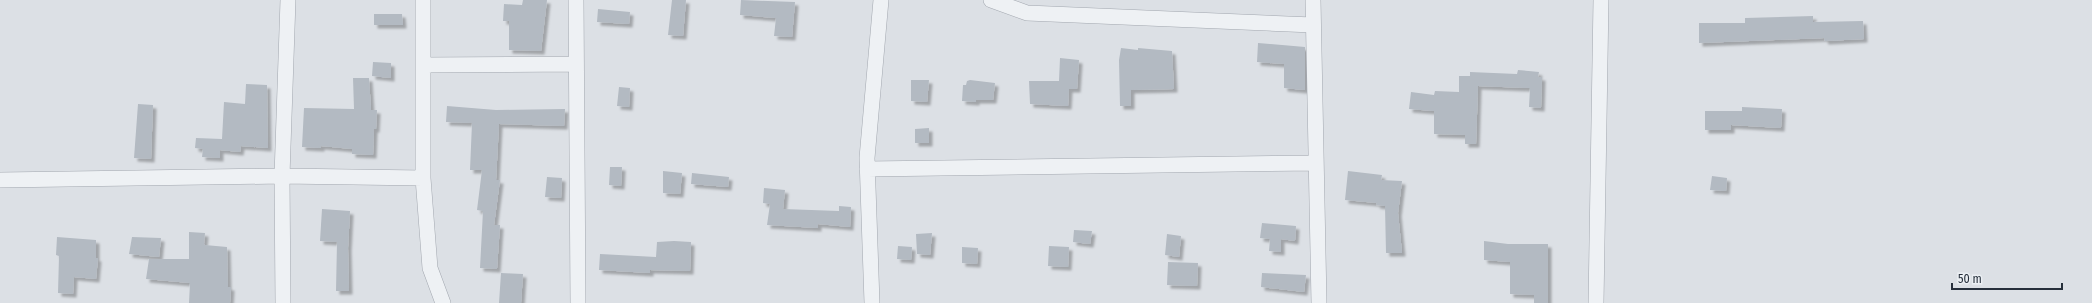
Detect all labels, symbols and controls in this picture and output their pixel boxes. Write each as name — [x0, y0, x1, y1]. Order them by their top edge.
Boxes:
scale bar — [1952, 265, 2062, 291]
text: 50 m — [1958, 272, 1982, 286]

